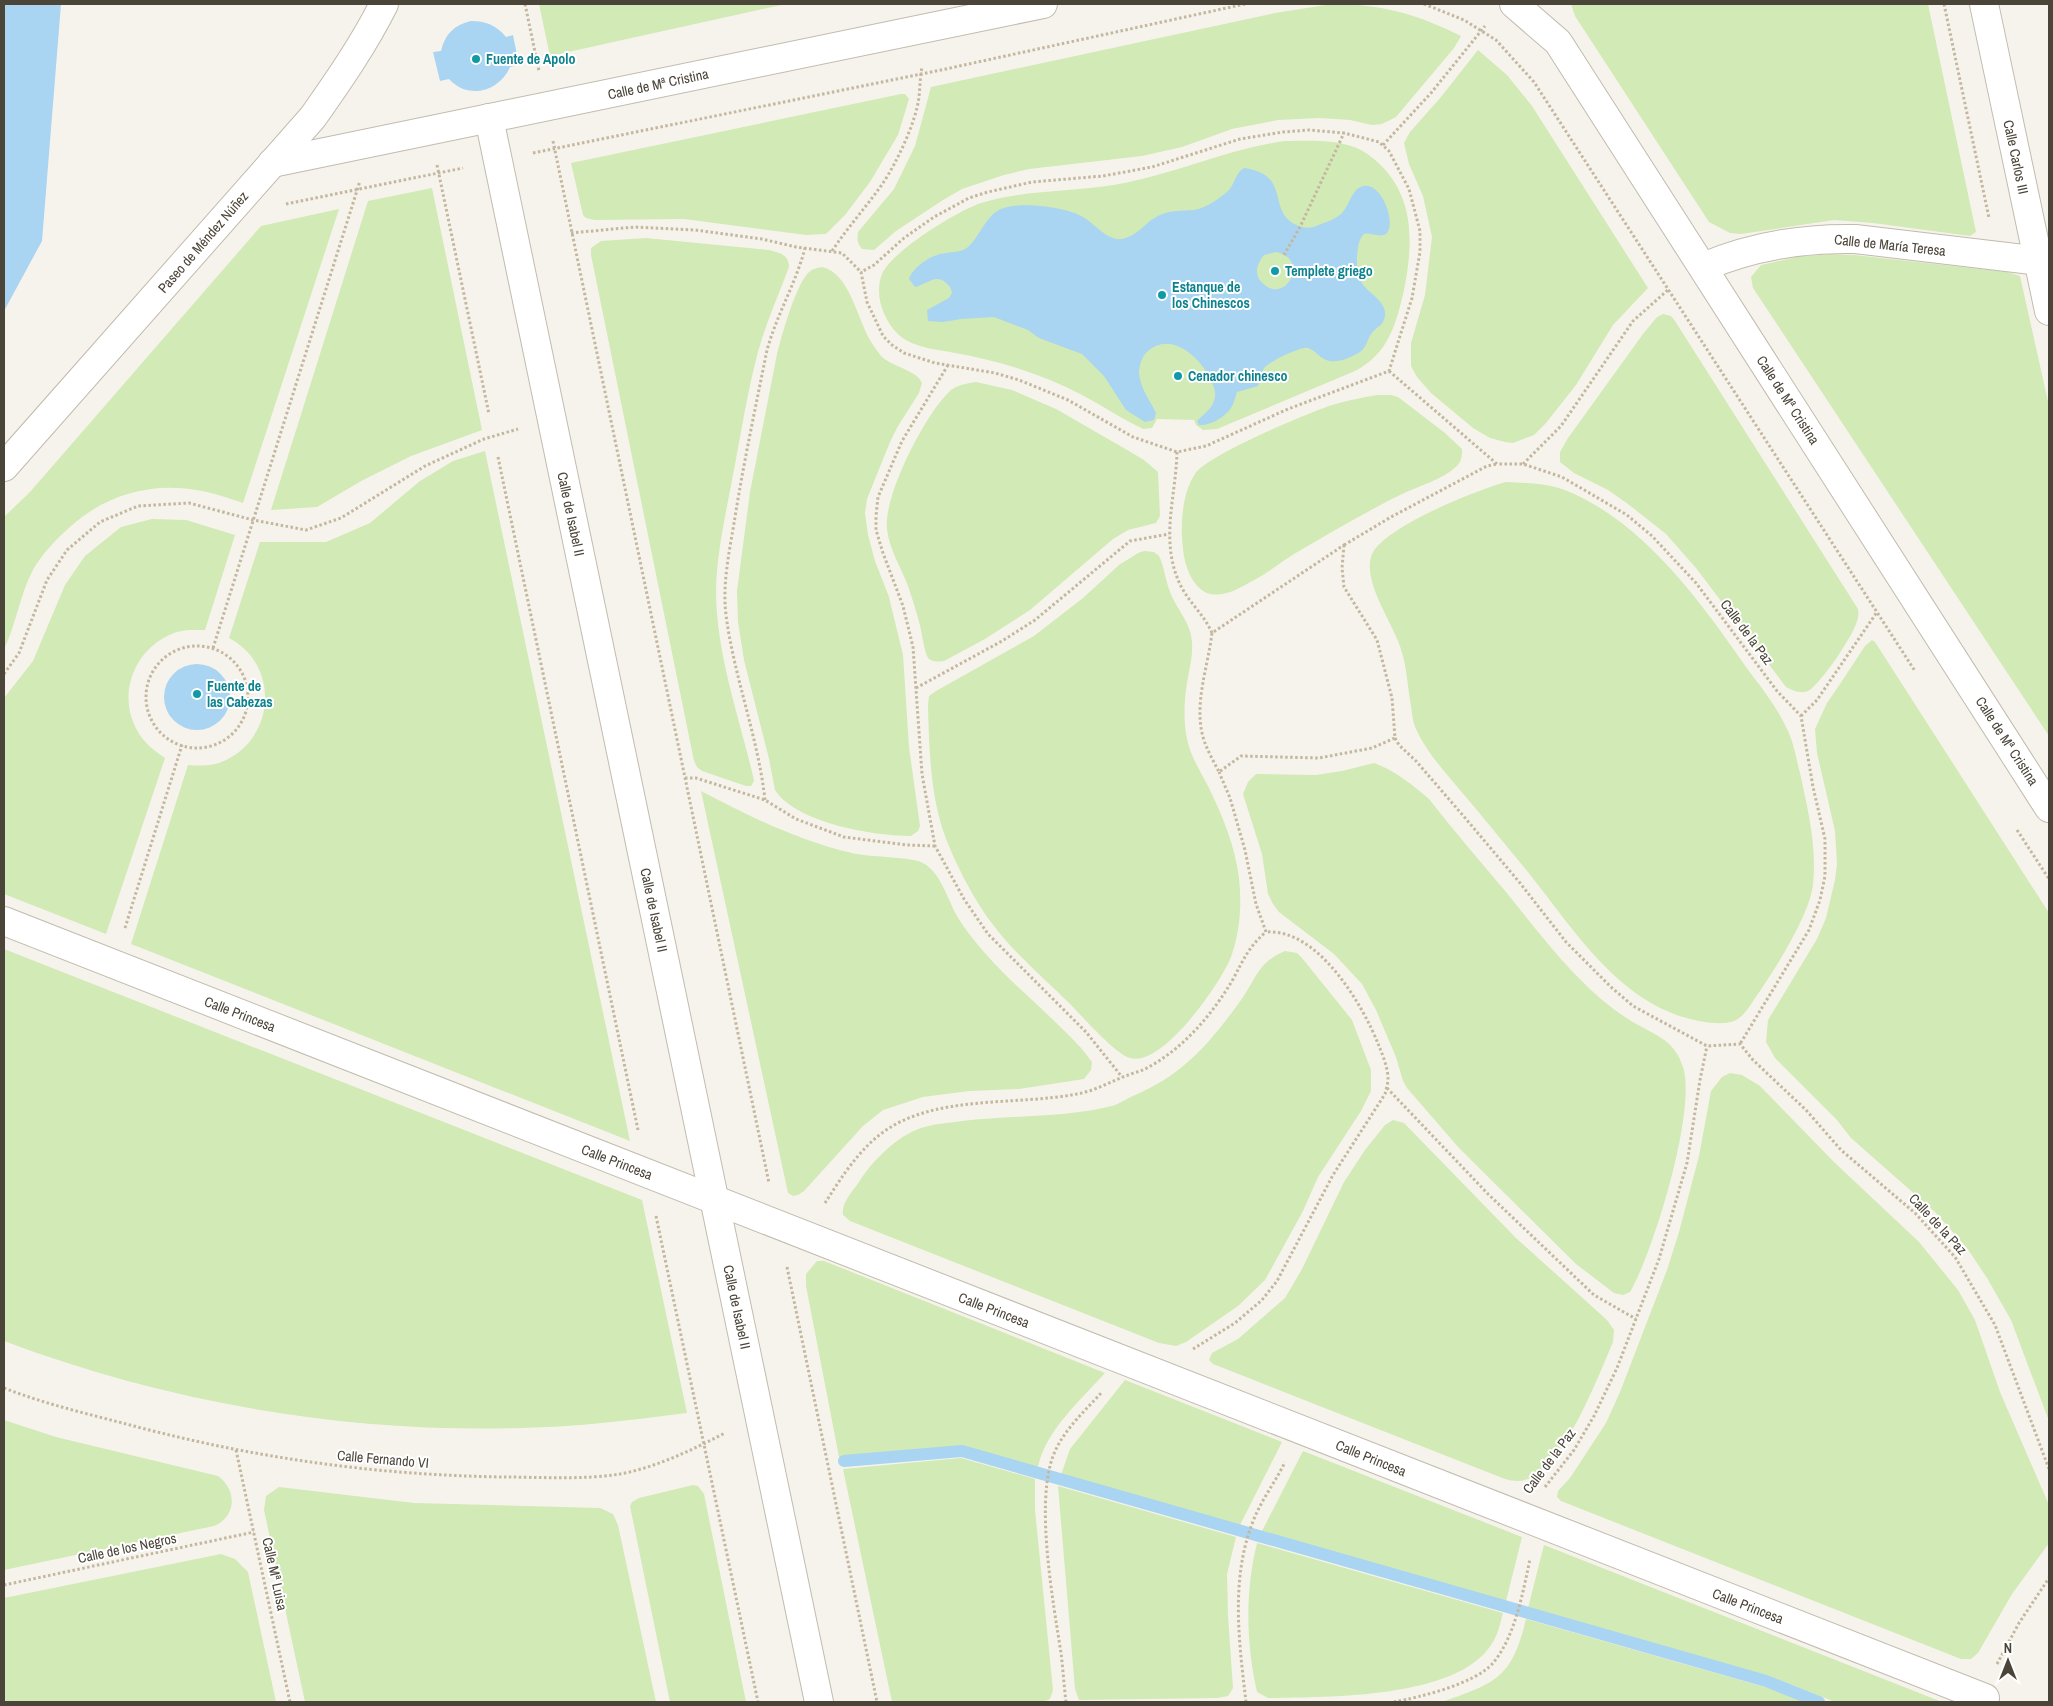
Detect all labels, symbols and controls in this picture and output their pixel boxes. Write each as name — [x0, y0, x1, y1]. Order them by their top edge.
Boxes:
place label: Fuente de Apolo — [486, 50, 576, 68]
marker: Fuente de Apolo — [470, 53, 482, 65]
street label: Calle de Mª Cristina — [606, 64, 711, 103]
street label: Calle Carlos III — [1999, 118, 2033, 196]
street label: Paseo de Méndez Núñez — [154, 187, 252, 297]
street label: Calle de María Teresa — [1833, 230, 1947, 260]
place label: Templete griego — [1285, 262, 1373, 280]
marker: Templete griego — [1269, 265, 1281, 277]
place label: Estanque de los Chinescos — [1172, 278, 1250, 312]
marker: Estanque de los Chinescos — [1156, 289, 1168, 301]
street label: Calle de Mª Cristina — [1753, 352, 1824, 448]
place label: Cenador chinesco — [1188, 367, 1288, 385]
marker: Cenador chinesco — [1172, 370, 1184, 382]
street label: Calle de Isabel II — [553, 470, 589, 558]
street label: Calle de la Paz — [1717, 596, 1778, 668]
place label: Fuente de las Cabezas — [207, 677, 273, 711]
marker: Fuente de las Cabezas — [191, 688, 203, 700]
street label: Calle de Mª Cristina — [1972, 693, 2043, 789]
street label: Calle de Isabel II — [636, 866, 672, 954]
street label: Calle Princesa — [202, 992, 279, 1036]
street label: Calle Princesa — [579, 1140, 656, 1184]
street label: Calle de la Paz — [1905, 1190, 1971, 1259]
street label: Calle de Isabel II — [719, 1263, 755, 1351]
street label: Calle Princesa — [956, 1288, 1033, 1332]
street label: Calle de la Paz — [1519, 1425, 1580, 1497]
street label: Calle Princesa — [1333, 1436, 1410, 1481]
street label: Calle Fernando VI — [336, 1446, 430, 1472]
street label: Calle de los Negros — [76, 1529, 178, 1567]
street label: Calle Mª Luisa — [258, 1536, 292, 1613]
street label: Calle Princesa — [1710, 1584, 1787, 1628]
north arrow — [1983, 1636, 2033, 1686]
text: N — [2004, 1639, 2012, 1657]

